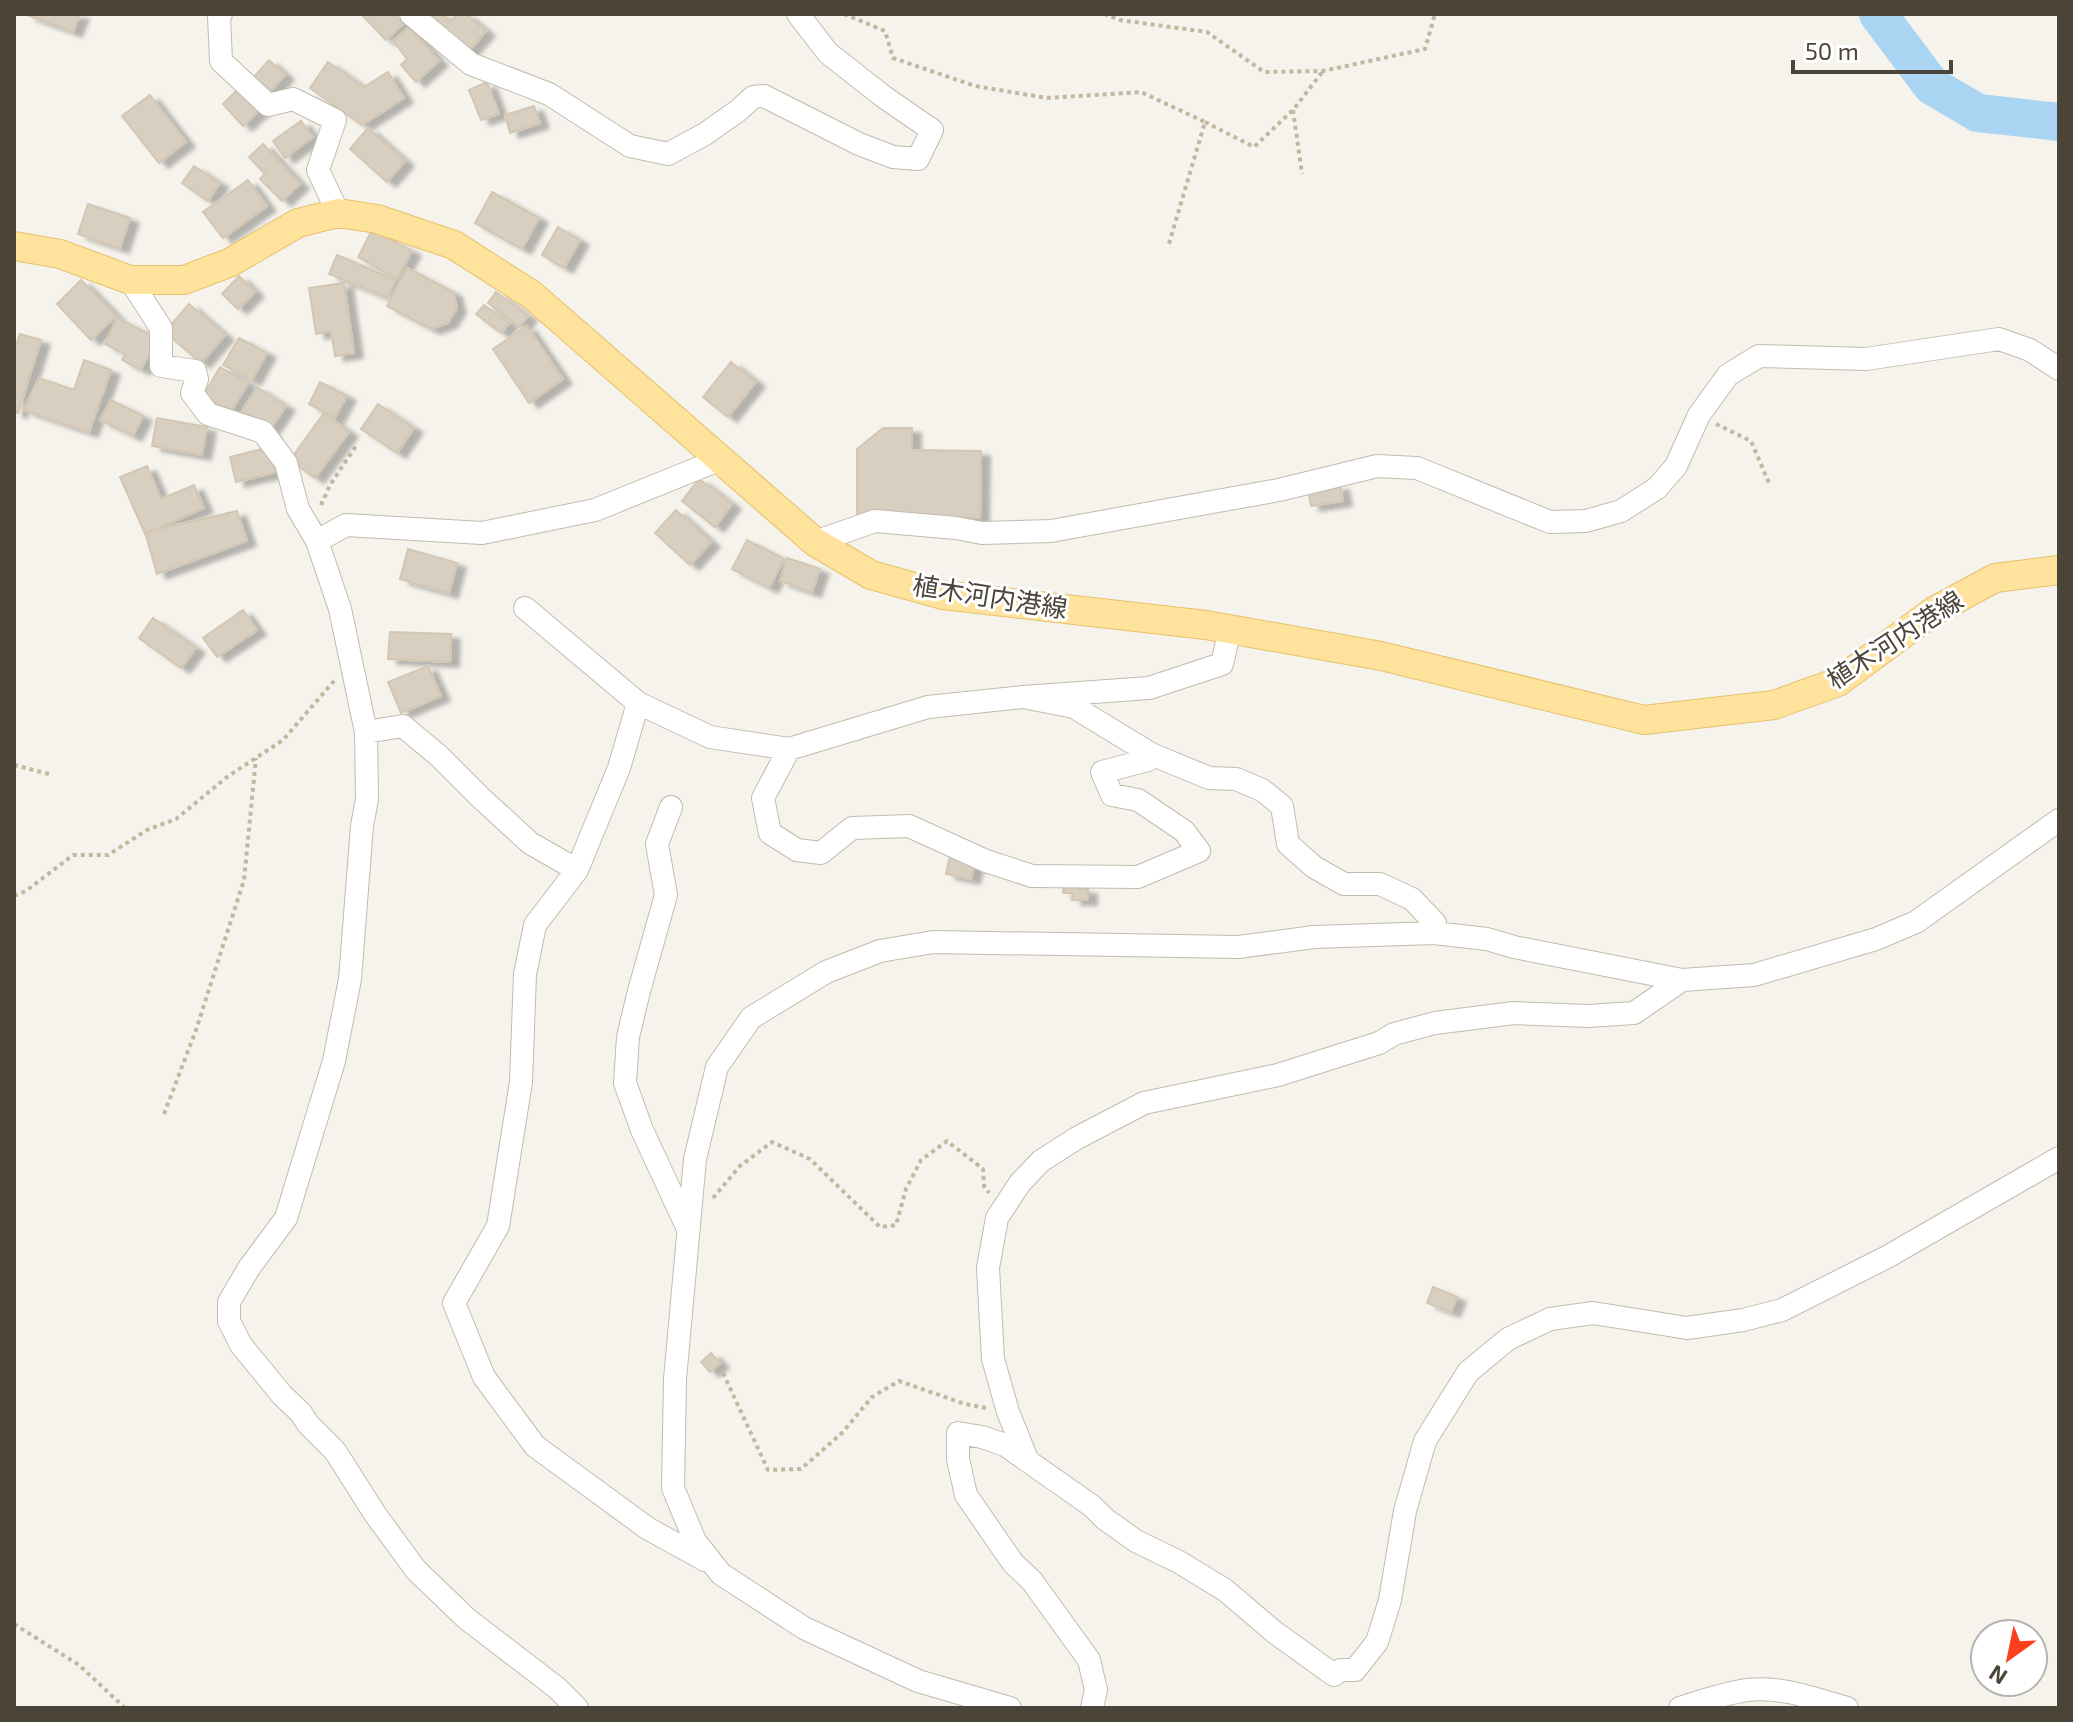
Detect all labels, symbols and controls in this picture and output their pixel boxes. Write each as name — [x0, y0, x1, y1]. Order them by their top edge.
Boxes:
scale bar — [1793, 24, 1951, 74]
text: 50 m — [1805, 36, 1859, 65]
street label: 植木河内港線 — [911, 568, 1070, 623]
street label: 植木河内港線 — [1820, 583, 1968, 694]
north arrow — [1969, 1618, 2049, 1698]
text: N — [1984, 1660, 2011, 1691]

